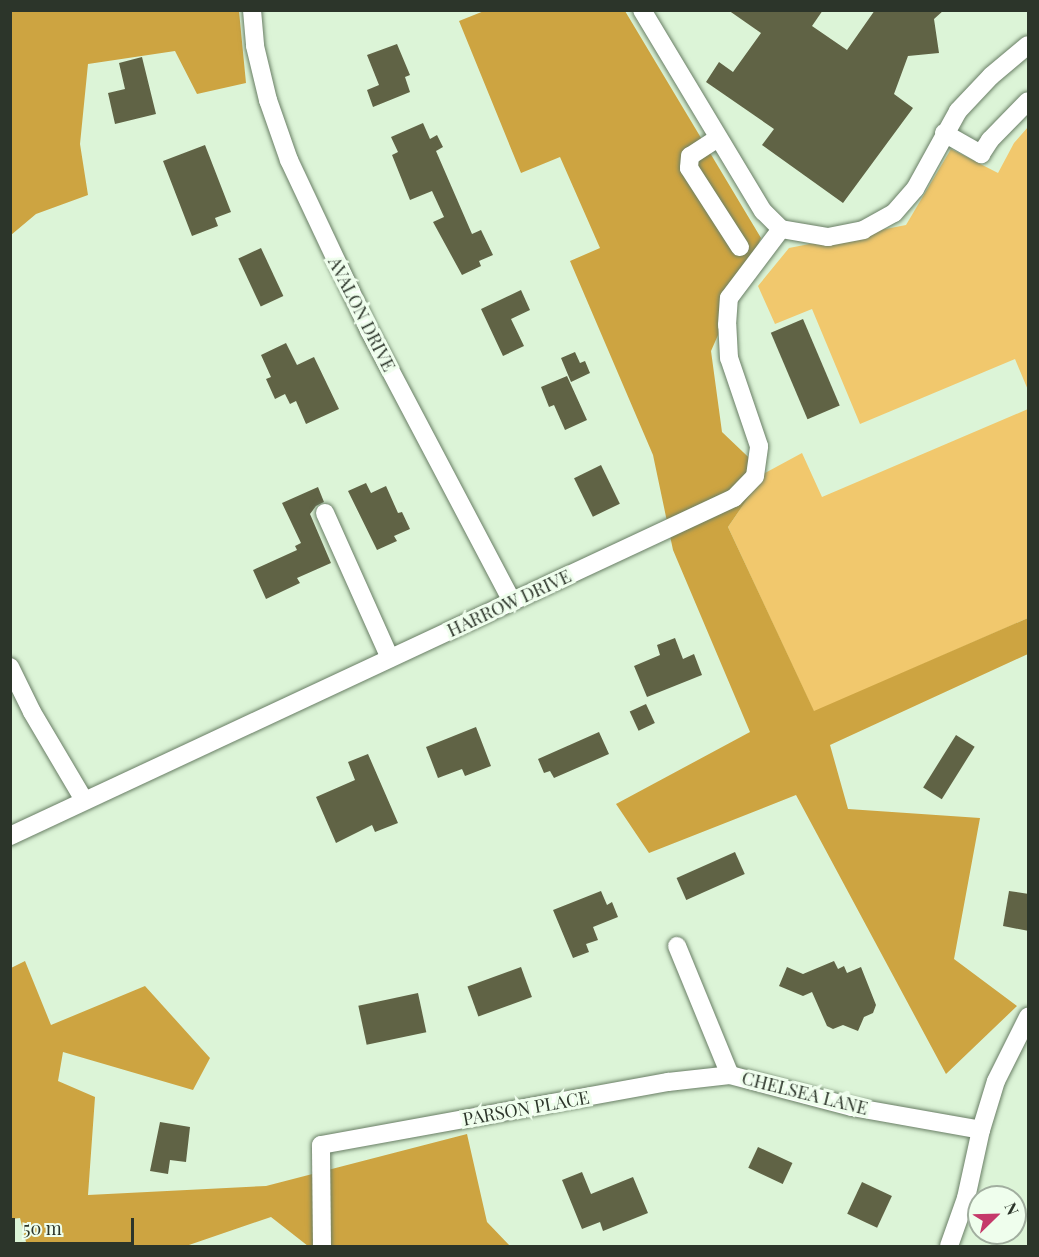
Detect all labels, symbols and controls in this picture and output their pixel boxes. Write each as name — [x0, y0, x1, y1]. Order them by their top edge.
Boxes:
street label: AVALON DRIVE — [324, 253, 400, 375]
street label: HARROW DRIVE — [443, 565, 575, 641]
street label: CHELSEA LANE — [740, 1067, 870, 1119]
street label: PARSON PLACE — [461, 1086, 591, 1130]
north arrow — [967, 1185, 1027, 1245]
text: N — [1000, 1199, 1024, 1218]
scale bar — [15, 1206, 136, 1244]
text: 50 m — [23, 1216, 62, 1240]

